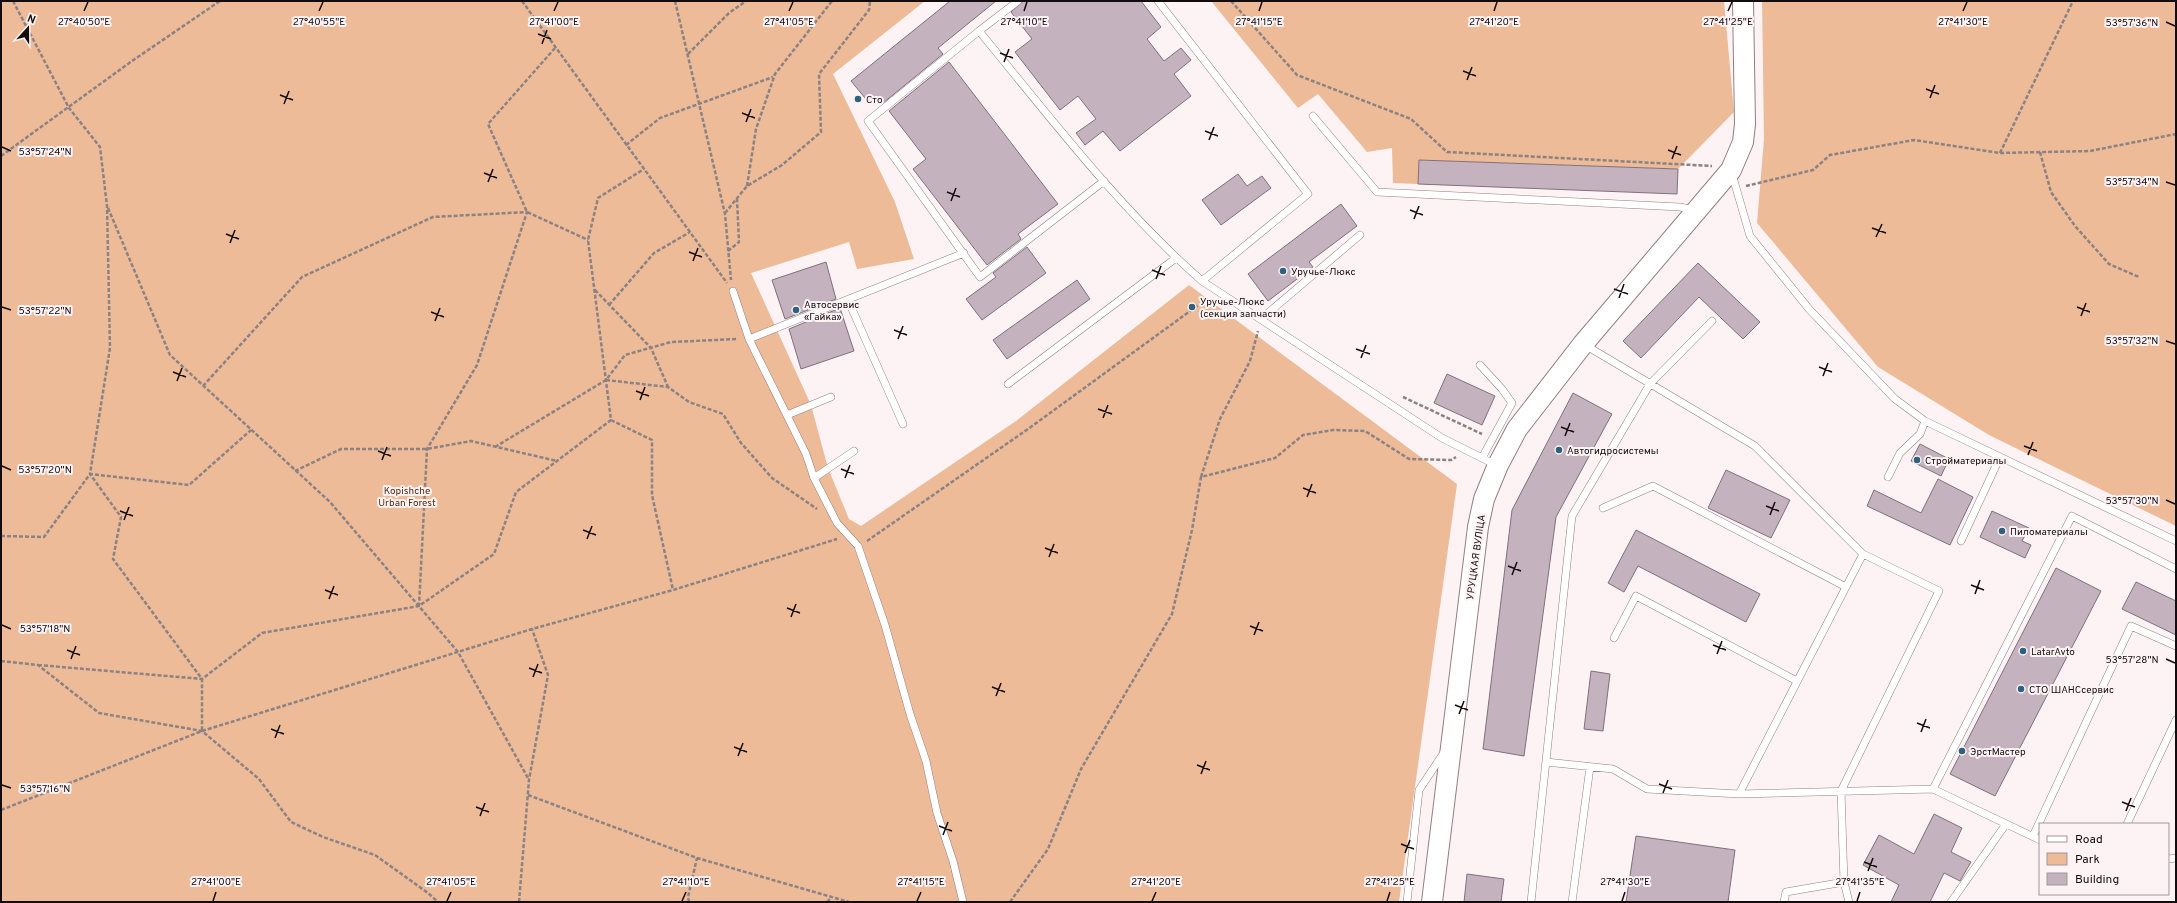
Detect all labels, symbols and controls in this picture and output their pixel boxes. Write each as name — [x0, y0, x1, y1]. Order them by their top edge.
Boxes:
north arrow — [8, 8, 48, 48]
text: N — [25, 12, 37, 28]
text: 27°40'50"E — [58, 16, 110, 29]
text: 27°40'55"E — [293, 16, 345, 29]
text: 27°41'00"E — [529, 16, 579, 29]
text: 27°41'05"E — [764, 16, 814, 29]
text: 27°41'10"E — [1000, 16, 1048, 29]
text: 27°41'15"E — [1235, 16, 1283, 29]
text: 27°41'20"E — [1469, 16, 1519, 29]
text: 27°41'25"E — [1703, 16, 1753, 29]
text: 27°41'30"E — [1938, 16, 1988, 29]
text: 53°57'36"N — [2106, 17, 2158, 30]
marker: Сто — [853, 94, 863, 104]
place label: Сто — [866, 94, 883, 107]
text: 53°57'24"N — [18, 146, 72, 159]
text: 53°57'34"N — [2105, 176, 2159, 189]
marker: Уручье-Люкс — [1278, 266, 1288, 276]
place label: Уручье-Люкс — [1291, 266, 1356, 279]
place label: Уручье-Люкс (секция запчасти) — [1200, 296, 1286, 321]
place label: Автосервис «Гайка» — [804, 299, 859, 324]
marker: Уручье-Люкс (секция запчасти) — [1187, 302, 1197, 312]
text: 53°57'22"N — [18, 305, 72, 318]
marker: Автосервис «Гайка» — [791, 305, 801, 315]
text: 53°57'32"N — [2106, 335, 2158, 348]
marker: Автогидросистемы — [1554, 445, 1564, 455]
place label: Автогидросистемы — [1567, 445, 1659, 458]
marker: Стройматериалы — [1912, 455, 1922, 465]
place label: Стройматериалы — [1925, 455, 2006, 468]
text: 53°57'20"N — [18, 464, 72, 477]
park label: Kopishche Urban Forest — [378, 485, 436, 510]
text: 53°57'30"N — [2105, 495, 2159, 508]
street label: УРУЦКАЯ ВУЛІЦА — [1464, 513, 1489, 601]
marker: Пиломатериалы — [1997, 526, 2007, 536]
place label: Пиломатериалы — [2010, 526, 2088, 539]
text: 53°57'18"N — [20, 623, 70, 636]
marker: LatarAvto — [2018, 646, 2028, 656]
place label: LatarAvto — [2031, 646, 2075, 659]
text: 53°57'28"N — [2105, 654, 2159, 667]
marker: СТО ШАНСсервис — [2016, 684, 2026, 694]
place label: СТО ШАНСсервис — [2029, 684, 2114, 697]
marker: ЭрстМастер — [1957, 746, 1967, 756]
place label: ЭрстМастер — [1970, 746, 2026, 759]
text: 53°57'16"N — [20, 783, 70, 796]
legend — [2039, 823, 2169, 895]
text: Road — [2075, 832, 2103, 848]
text: Park — [2075, 852, 2100, 868]
text: Building — [2075, 872, 2119, 888]
text: 27°41'00"E — [191, 876, 241, 889]
text: 27°41'05"E — [426, 876, 476, 889]
text: 27°41'10"E — [662, 876, 710, 889]
text: 27°41'15"E — [897, 876, 945, 889]
text: 27°41'20"E — [1131, 876, 1181, 889]
text: 27°41'25"E — [1365, 876, 1415, 889]
text: 27°41'30"E — [1600, 876, 1650, 889]
text: 27°41'35"E — [1835, 876, 1885, 889]

